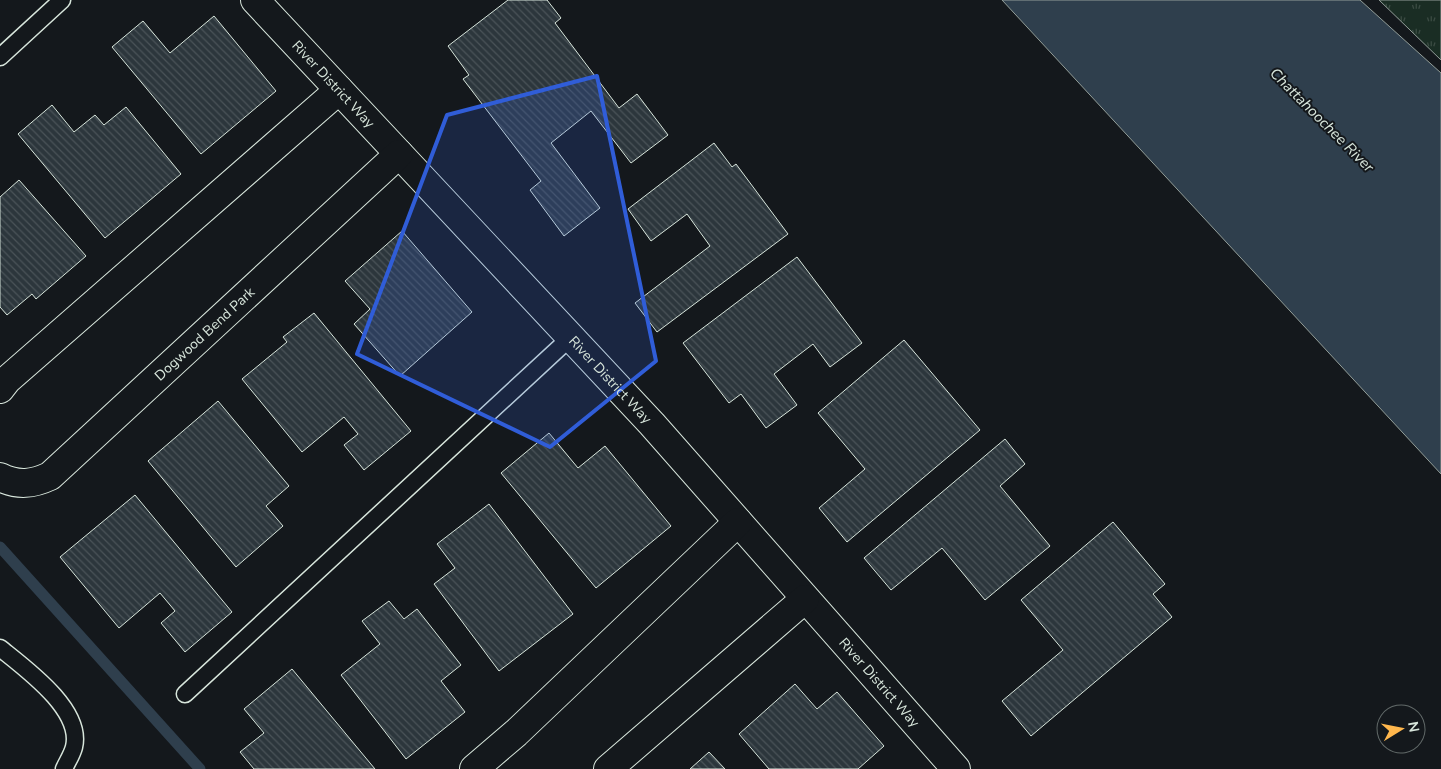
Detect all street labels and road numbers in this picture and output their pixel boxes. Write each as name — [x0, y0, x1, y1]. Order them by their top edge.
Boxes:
street label: River District Way — [288, 36, 380, 133]
street label: Dogwood Bend Park — [150, 282, 260, 385]
street label: River District Way — [564, 332, 656, 428]
street label: River District Way — [835, 634, 924, 732]

